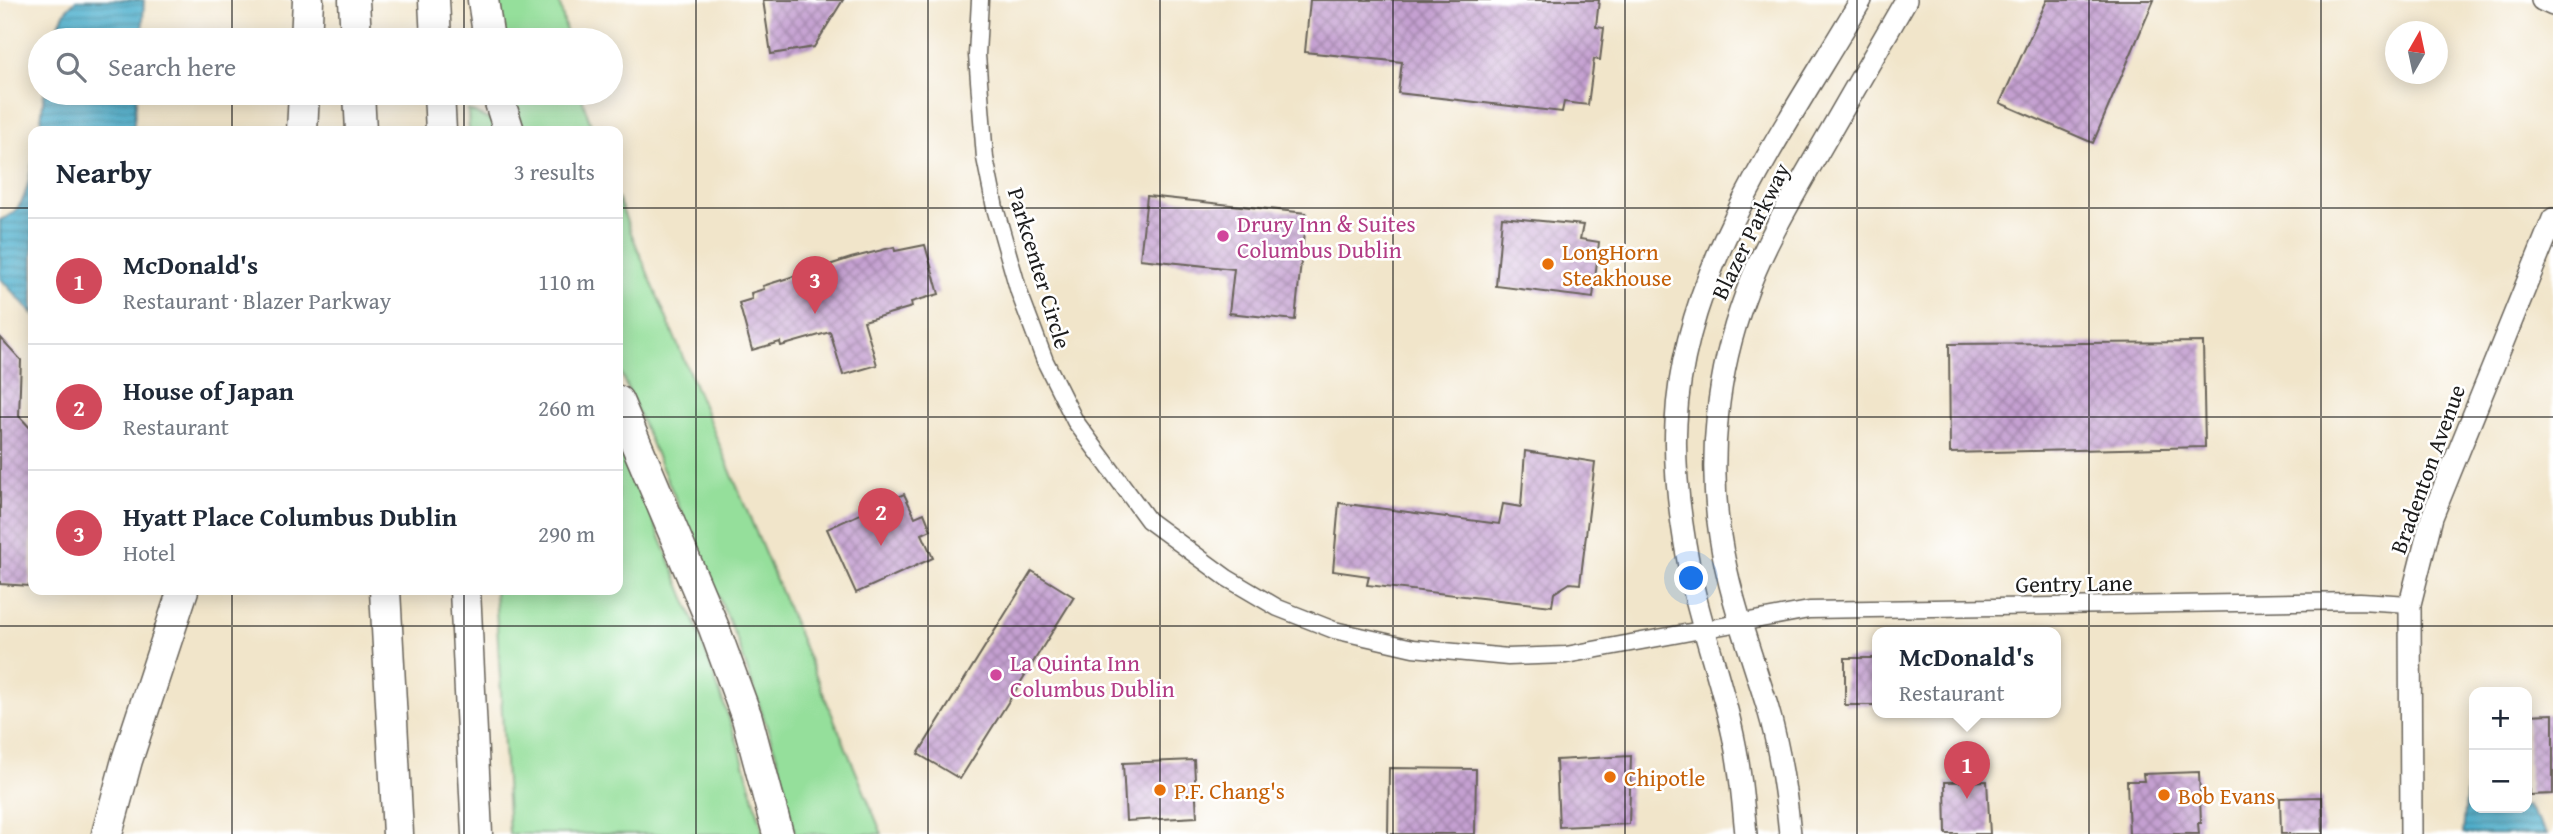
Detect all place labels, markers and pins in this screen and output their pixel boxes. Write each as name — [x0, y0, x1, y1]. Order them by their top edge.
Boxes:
place label: Drury Inn & Suites Columbus Dublin — [1237, 207, 1416, 266]
marker: Drury Inn & Suites Columbus Dublin — [1215, 228, 1231, 244]
place label: LongHorn Steakhouse — [1562, 235, 1672, 294]
pin: 3 — [792, 256, 838, 314]
marker: LongHorn Steakhouse — [1540, 256, 1556, 272]
pin: 2 — [858, 488, 904, 546]
place label: La Quinta Inn Columbus Dublin — [1010, 646, 1175, 705]
marker: La Quinta Inn Columbus Dublin — [988, 667, 1004, 683]
pin: 1 — [1944, 741, 1990, 799]
place label: Chipotle — [1624, 761, 1705, 794]
marker: Chipotle — [1602, 769, 1618, 785]
place label: P.F. Chang's — [1174, 774, 1285, 807]
place label: Bob Evans — [2178, 779, 2275, 812]
marker: P.F. Chang's — [1152, 782, 1168, 798]
marker: Bob Evans — [2156, 787, 2172, 803]

